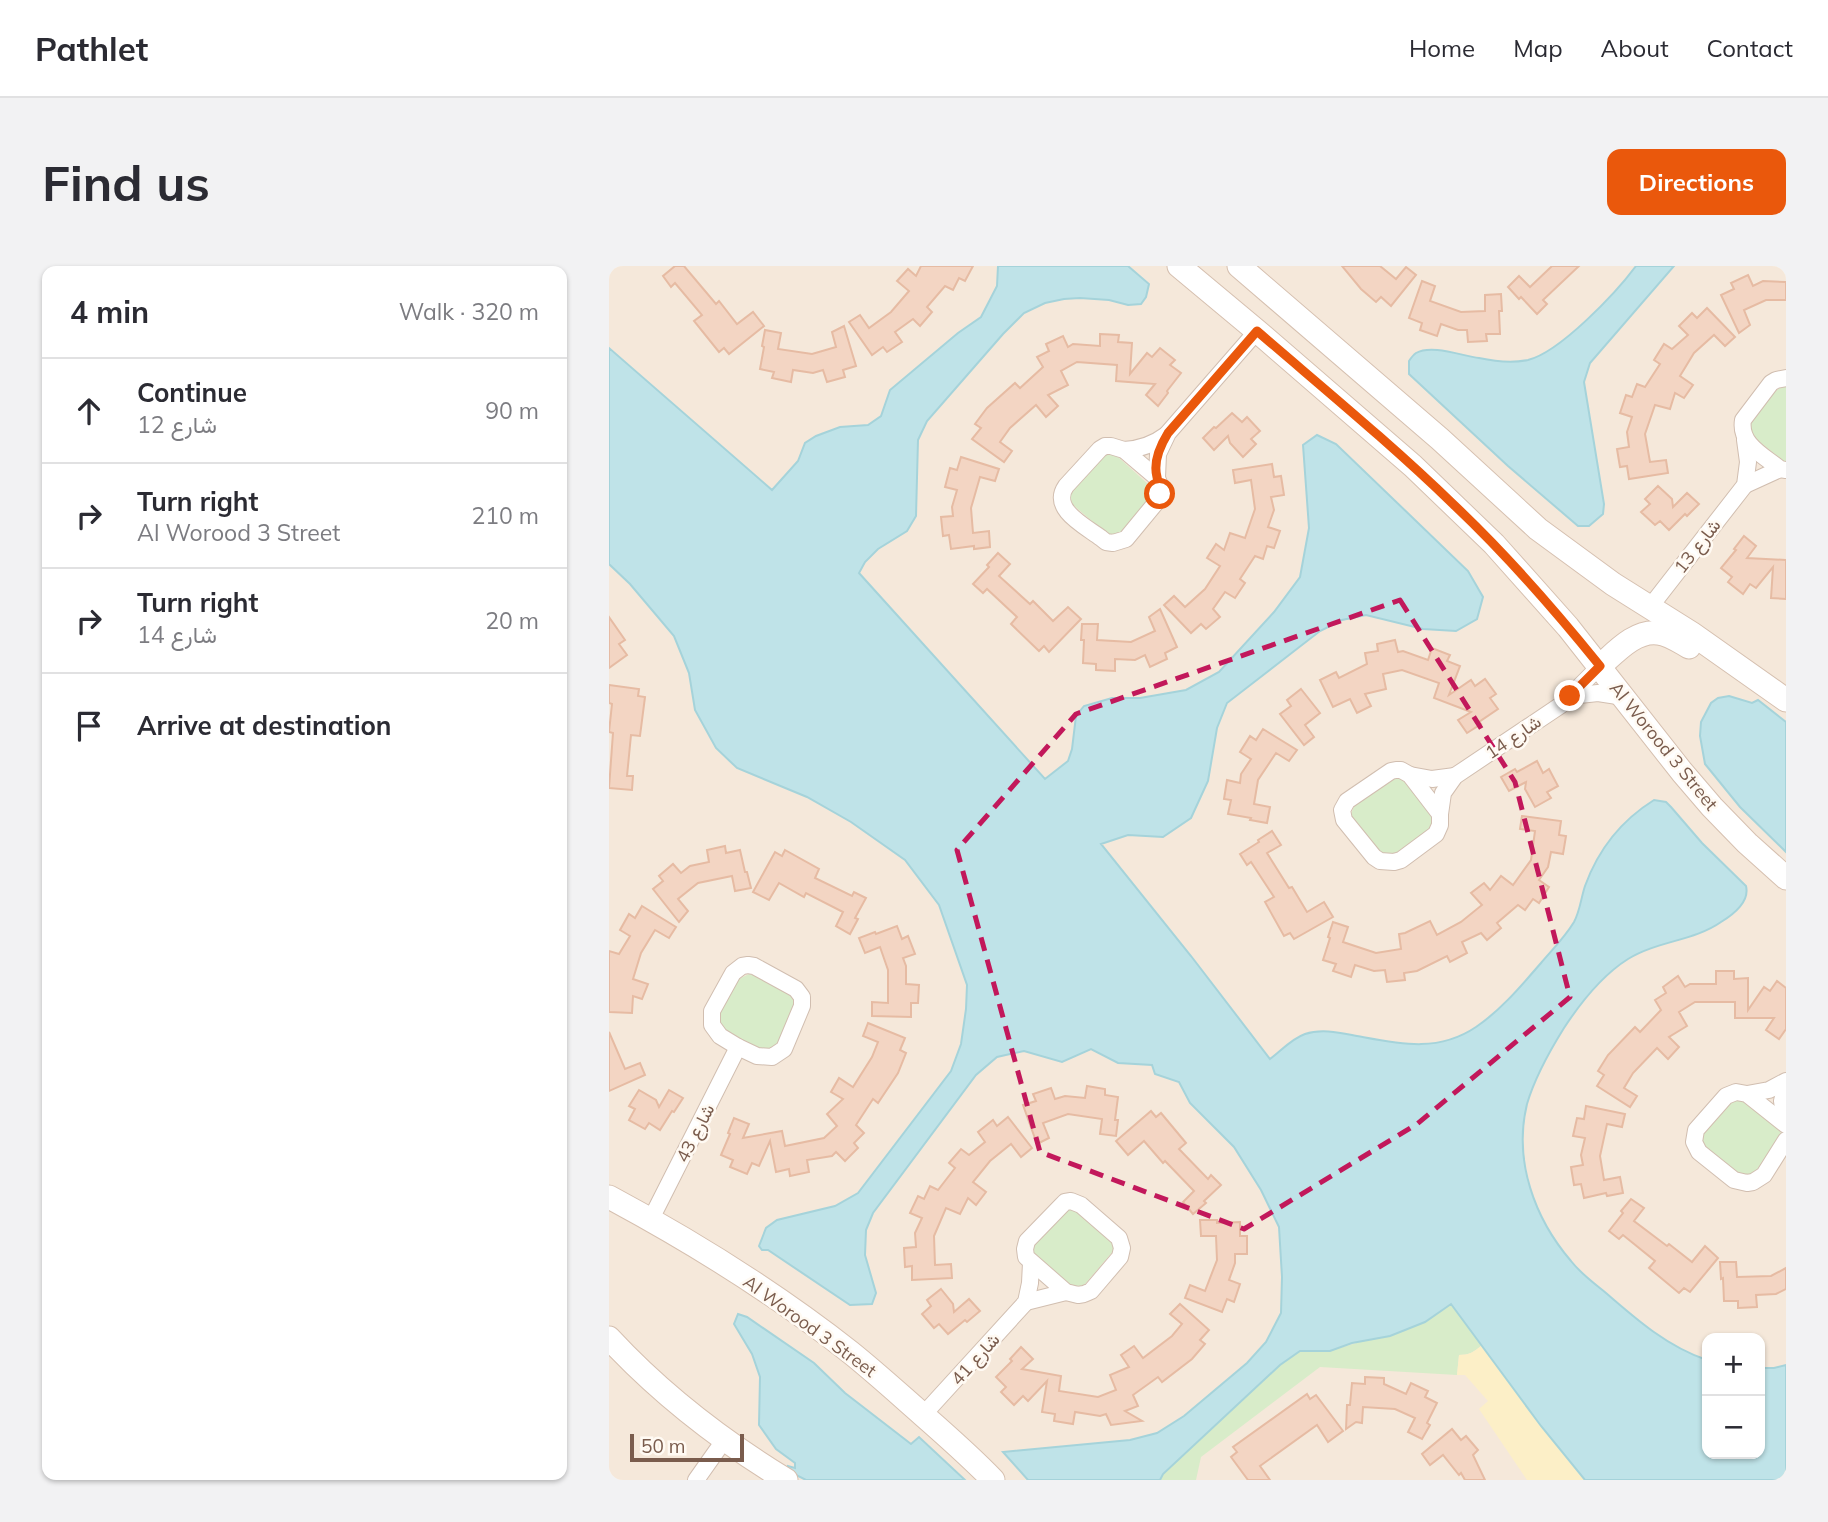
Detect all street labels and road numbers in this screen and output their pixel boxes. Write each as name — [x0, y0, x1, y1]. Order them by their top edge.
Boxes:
street label: شارع 13 — [1669, 514, 1726, 578]
street label: Al Worood 3 Street — [1605, 677, 1723, 815]
street label: شارع 14 — [1481, 710, 1546, 765]
street label: شارع 43 — [671, 1100, 720, 1167]
street label: Al Worood 3 Street — [739, 1270, 881, 1382]
street label: شارع 41 — [946, 1328, 1005, 1391]

